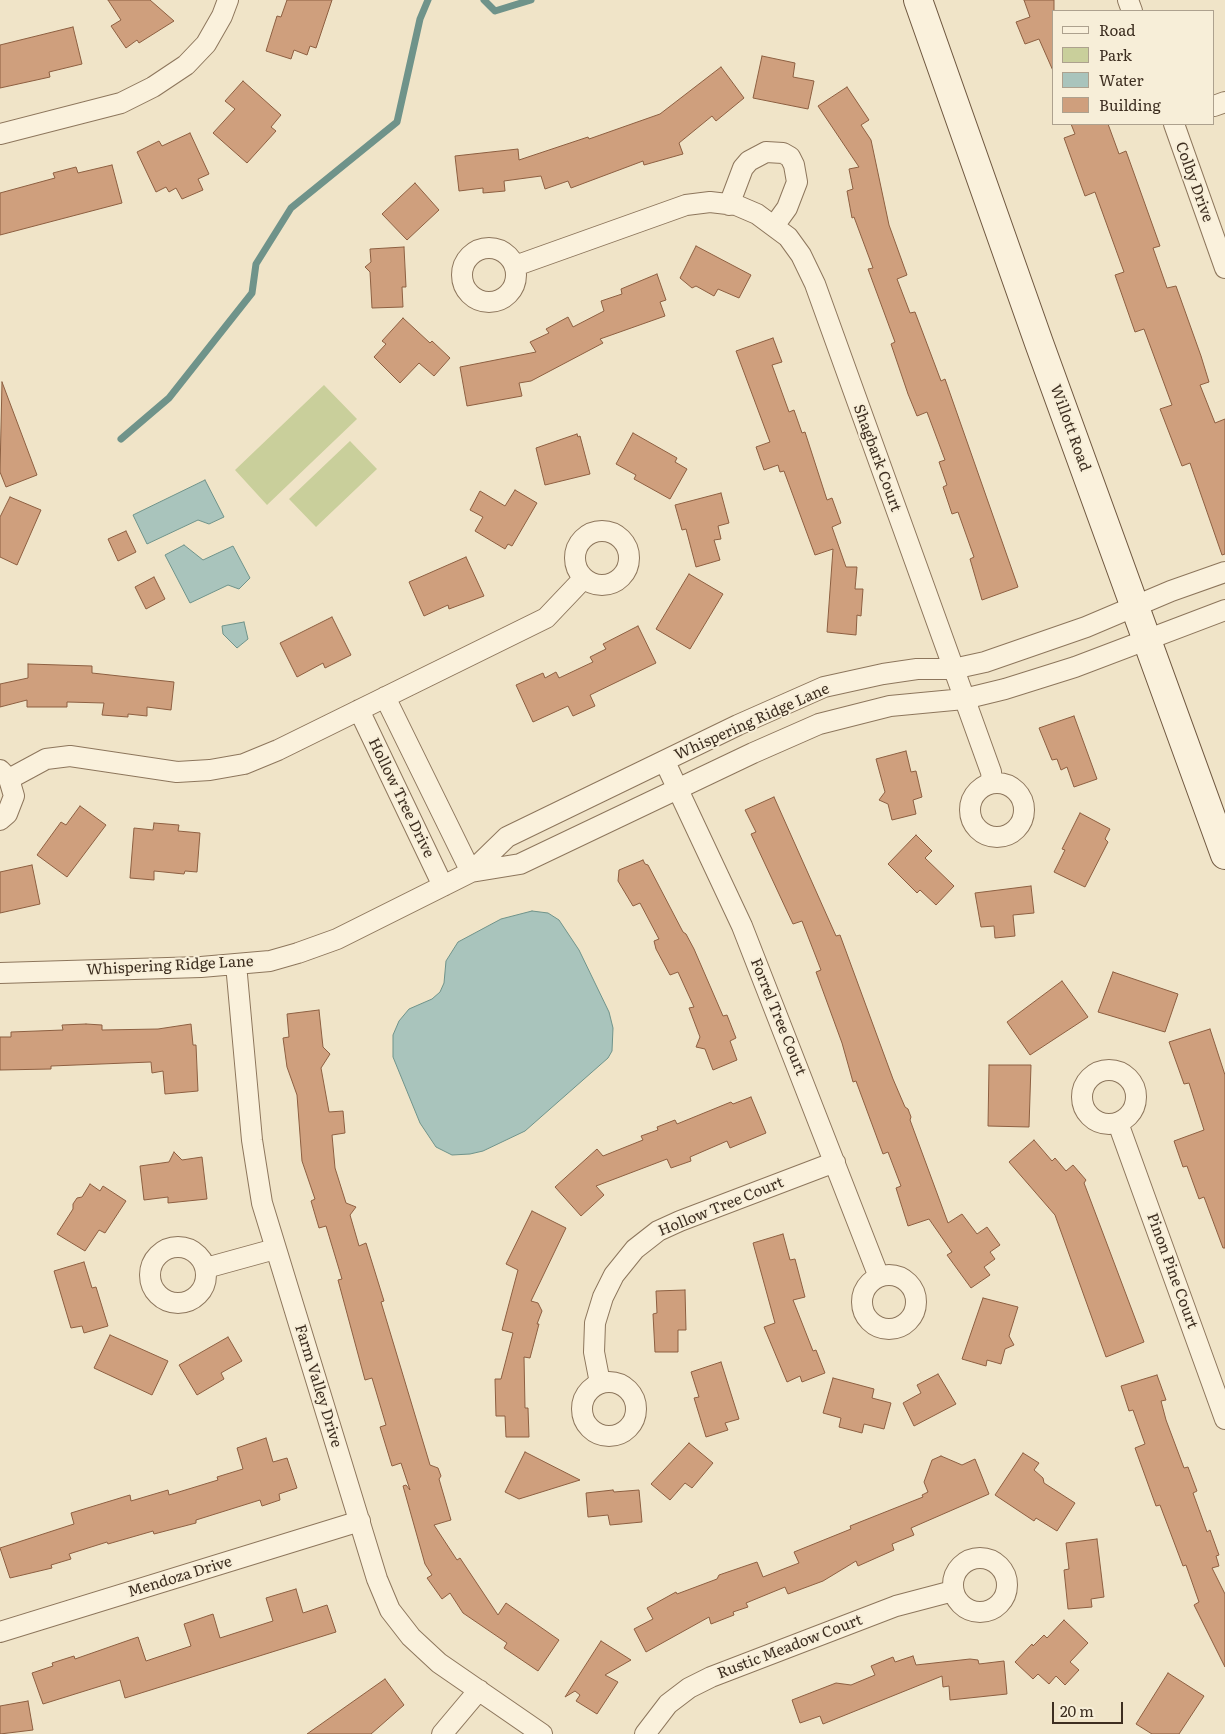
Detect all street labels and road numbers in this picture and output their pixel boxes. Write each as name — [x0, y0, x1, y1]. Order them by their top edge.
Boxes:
street label: Colby Drive — [1171, 139, 1217, 225]
street label: Willott Road — [1046, 382, 1094, 474]
street label: Shagbark Court — [849, 402, 905, 514]
street label: Whispering Ridge Lane — [672, 680, 832, 764]
street label: Hollow Tree Drive — [364, 735, 438, 861]
street label: Whispering Ridge Lane — [86, 953, 254, 979]
street label: Forrel Tree Court — [746, 956, 810, 1078]
street label: Hollow Tree Court — [656, 1174, 786, 1240]
street label: Pinon Pine Court — [1143, 1211, 1201, 1331]
street label: Farm Valley Drive — [291, 1322, 345, 1450]
street label: Mendoza Drive — [126, 1553, 234, 1601]
street label: Rustic Meadow Court — [715, 1611, 865, 1683]

